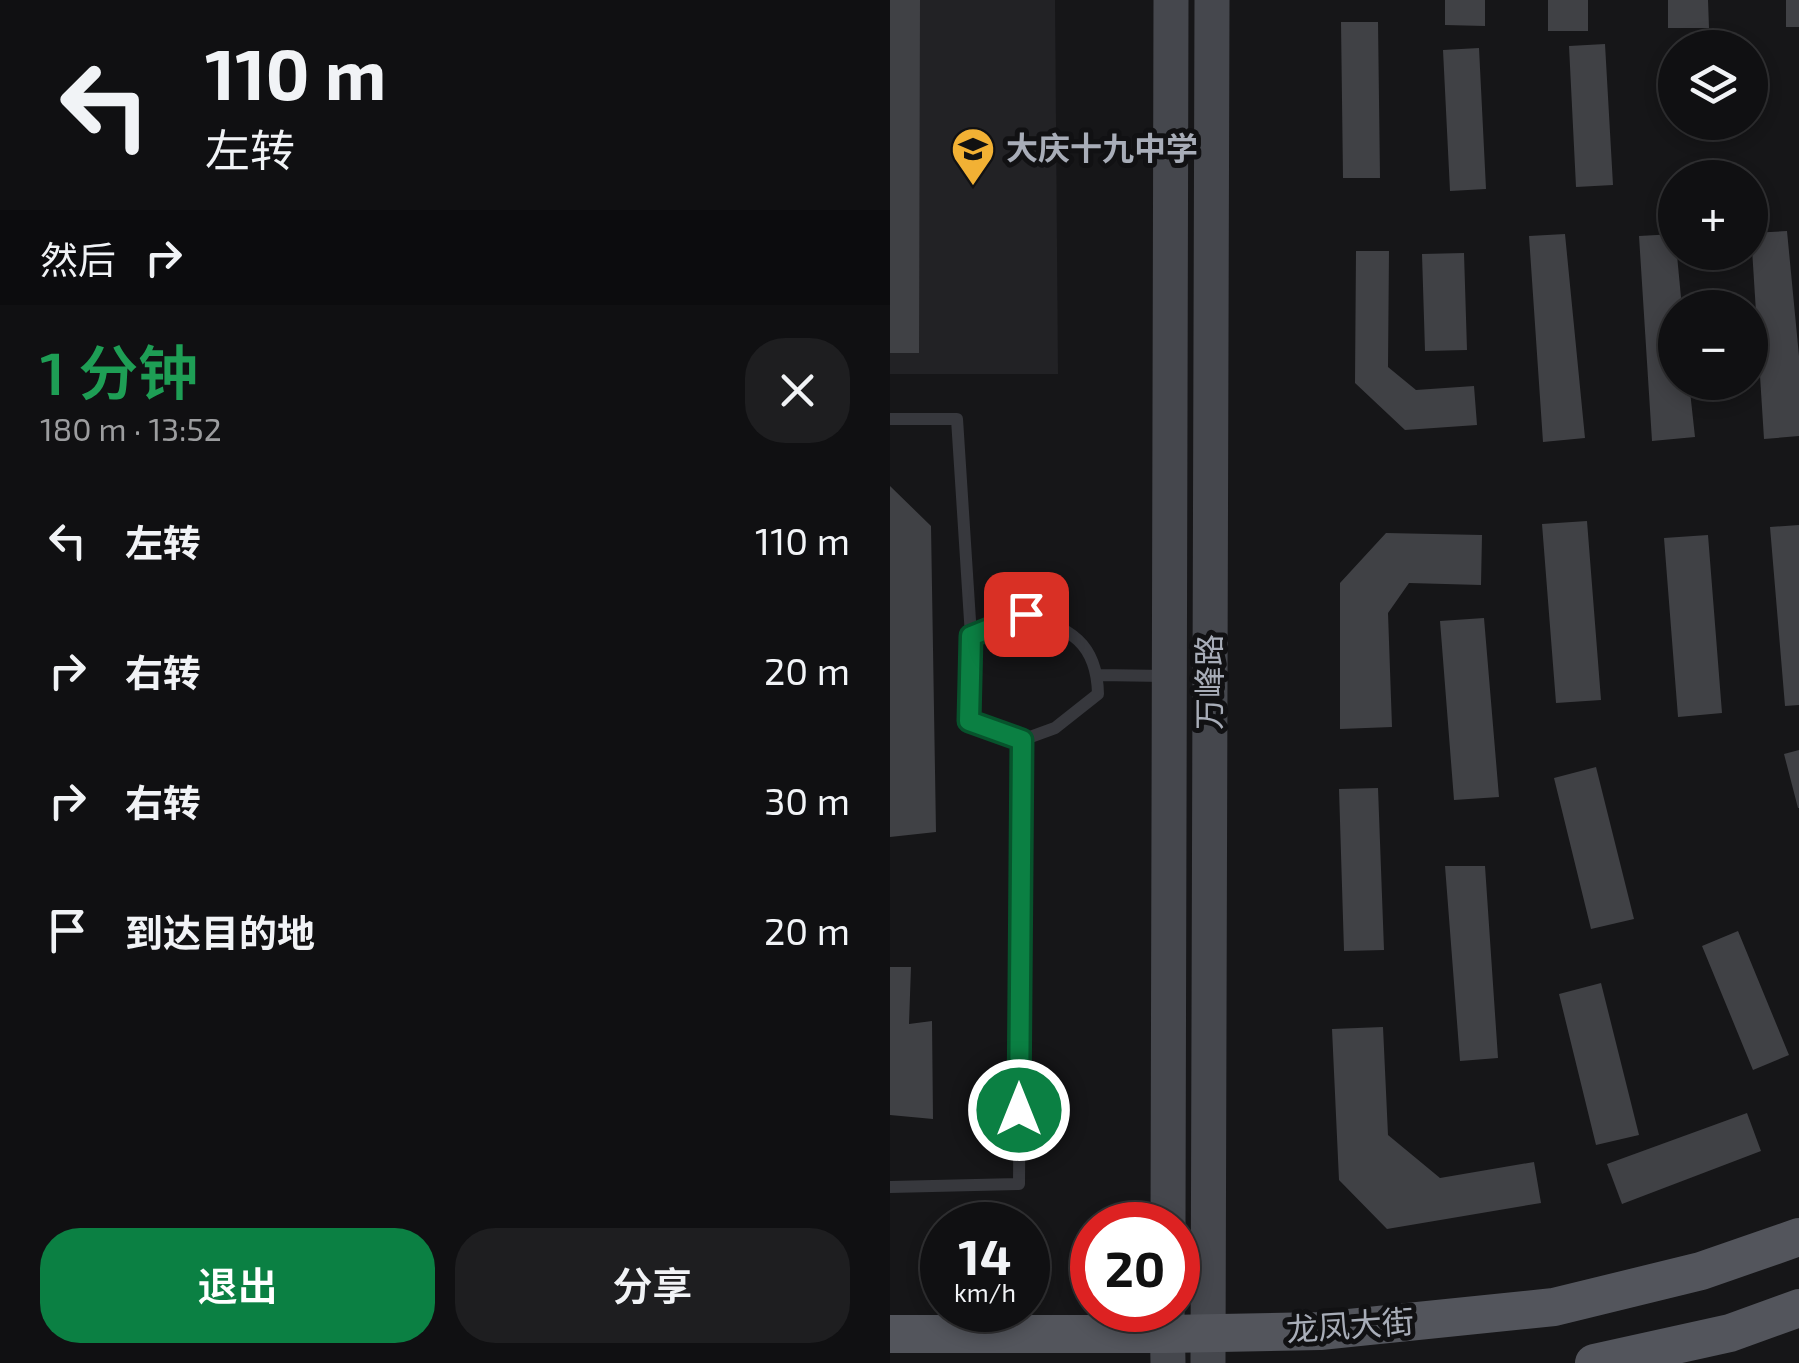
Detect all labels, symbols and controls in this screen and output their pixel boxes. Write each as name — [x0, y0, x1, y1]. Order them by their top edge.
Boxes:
text: 110 m — [205, 30, 386, 114]
map controls — [1658, 30, 1768, 400]
button: layers — [1658, 30, 1768, 140]
icon: left — [40, 40, 170, 170]
text: 左转 — [205, 122, 295, 176]
school or university icon: 大庆十九中学 — [950, 126, 996, 187]
place label: 大庆十九中学 — [1006, 128, 1198, 166]
button: + — [1658, 160, 1768, 270]
icon: right — [136, 230, 191, 285]
text: 然后 — [40, 236, 116, 282]
button: − — [1658, 290, 1768, 400]
text: 1 分钟 — [40, 335, 198, 407]
button: close — [745, 338, 850, 443]
text: 180 m · 13:52 — [40, 409, 222, 447]
icon: left — [40, 513, 95, 568]
text: 110 m — [755, 517, 850, 563]
text: 左转 — [125, 519, 201, 565]
pin — [984, 572, 1069, 657]
icon: arrive — [999, 587, 1054, 642]
street label: 万峰路 — [1189, 634, 1227, 730]
icon: right — [40, 643, 95, 698]
text: 20 m — [764, 647, 850, 693]
text: 右转 — [125, 649, 201, 695]
icon: right — [40, 773, 95, 828]
text: 30 m — [764, 777, 850, 823]
text: 右转 — [125, 779, 201, 825]
icon: arrive — [40, 903, 95, 958]
text: 20 m — [764, 907, 850, 953]
text: 到达目的地 — [125, 909, 315, 955]
position arrow — [967, 1058, 1071, 1162]
speed limit sign: 20 — [1070, 1202, 1200, 1332]
text: 14 — [958, 1225, 1012, 1285]
button: 退出 — [40, 1228, 435, 1343]
button: 分享 — [455, 1228, 850, 1343]
text: km/h — [954, 1277, 1016, 1307]
street label: 龙凤大街 — [1285, 1301, 1415, 1347]

